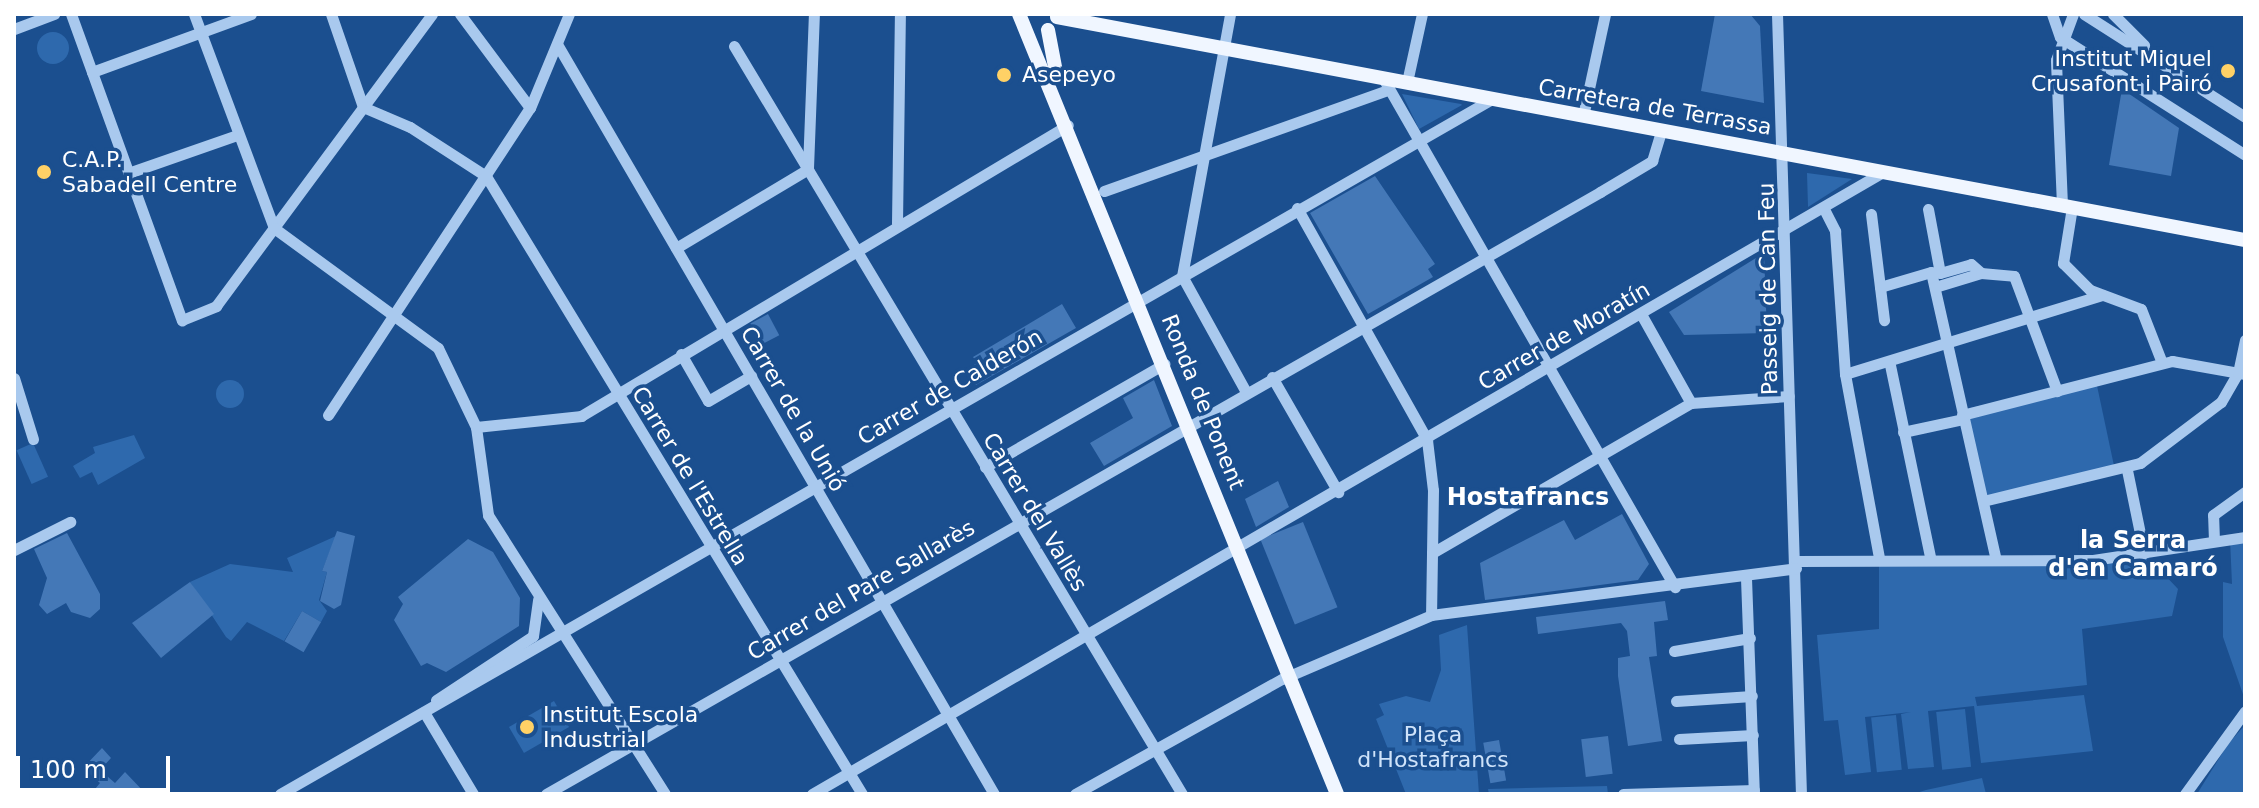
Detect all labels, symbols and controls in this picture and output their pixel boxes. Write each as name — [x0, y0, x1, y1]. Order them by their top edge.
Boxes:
place label: Institut Miquel Crusafont i Pairó — [2031, 45, 2212, 96]
place label: Asepeyo — [1022, 62, 1116, 88]
marker: Institut Miquel Crusafont i Pairó — [2219, 62, 2237, 80]
marker: Asepeyo — [993, 64, 1015, 86]
street label: Carretera de Terrassa — [1536, 73, 1774, 141]
place label: C.A.P. Sabadell Centre — [62, 146, 237, 198]
marker: C.A.P. Sabadell Centre — [33, 161, 55, 183]
street label: Passeig de Can Feu — [1753, 183, 1783, 395]
street label: Carrer de Moratín — [1473, 276, 1655, 396]
street label: Ronda de Ponent — [1156, 311, 1250, 493]
street label: Carrer de la Unió — [735, 322, 851, 496]
street label: Carrer de Calderón — [853, 323, 1047, 451]
street label: Carrer de l'Estrella — [626, 382, 754, 570]
street label: Carrer del Vallès — [977, 428, 1093, 596]
district label: Hostafrancs — [1447, 484, 1609, 512]
street label: Carrer del Pare Sallarès — [743, 514, 979, 666]
district label: la Serra d'en Camaró — [2048, 527, 2218, 583]
place label: Institut Escola Industrial — [543, 701, 698, 752]
marker: Institut Escola Industrial — [518, 718, 536, 736]
park label: Plaça d'Hostafrancs — [1357, 721, 1509, 772]
scale bar — [20, 740, 174, 790]
text: 100 m — [30, 756, 107, 784]

